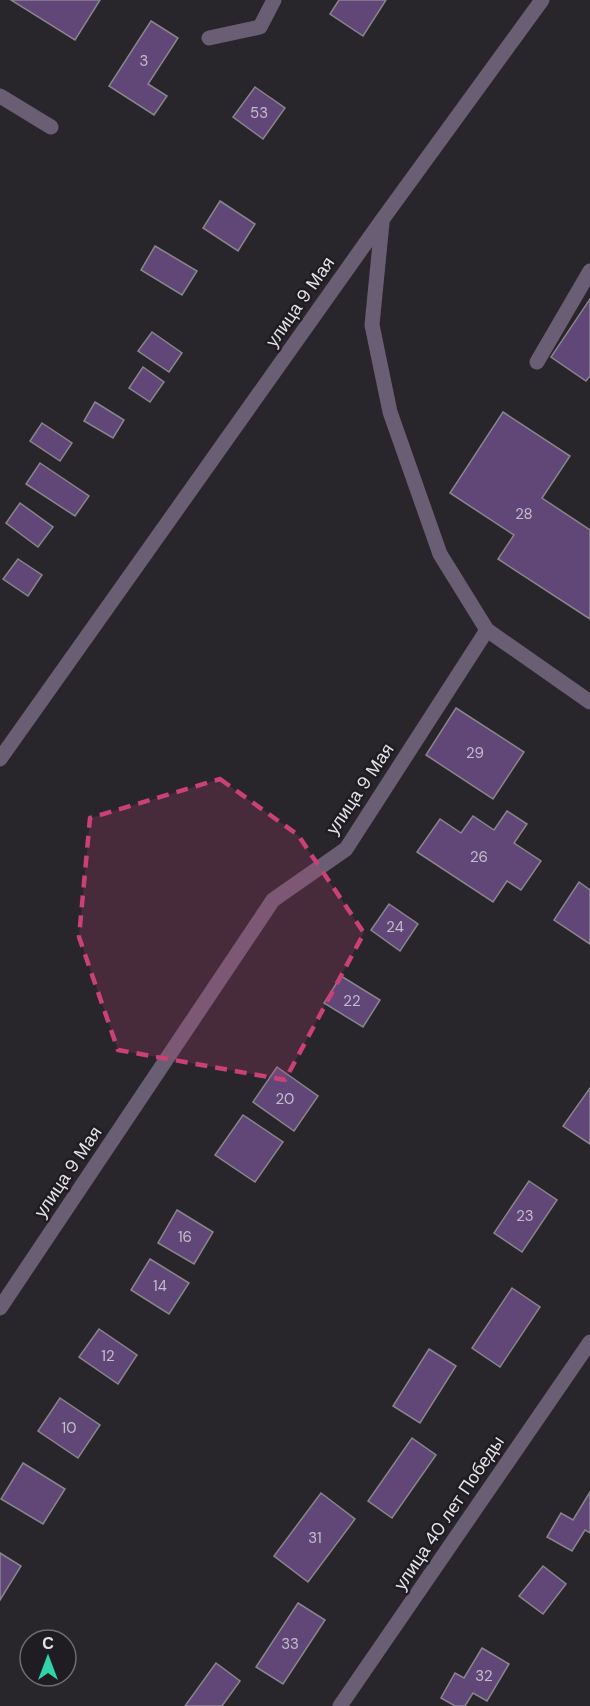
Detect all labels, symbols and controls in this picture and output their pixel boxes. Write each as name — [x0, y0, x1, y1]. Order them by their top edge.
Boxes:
house number: 3 — [140, 51, 148, 71]
house number: 53 — [250, 103, 268, 123]
street label: улица 9 Мая — [260, 252, 340, 352]
house number: 28 — [515, 504, 533, 524]
street label: улица 9 Мая — [321, 739, 399, 839]
house number: 29 — [466, 743, 484, 763]
house number: 26 — [470, 847, 488, 867]
house number: 24 — [386, 917, 404, 937]
house number: 22 — [343, 991, 361, 1011]
house number: 20 — [276, 1089, 294, 1109]
street label: улица 9 Мая — [29, 1122, 107, 1222]
house number: 23 — [516, 1206, 534, 1226]
house number: 16 — [178, 1227, 192, 1247]
house number: 14 — [153, 1276, 167, 1296]
house number: 12 — [101, 1346, 115, 1366]
house number: 10 — [62, 1418, 76, 1438]
street label: улица 40 лет Победы — [388, 1431, 510, 1595]
house number: 31 — [308, 1528, 322, 1548]
north arrow — [18, 1628, 78, 1688]
text: С — [42, 1633, 54, 1654]
house number: 33 — [281, 1634, 299, 1654]
house number: 32 — [475, 1666, 493, 1686]

